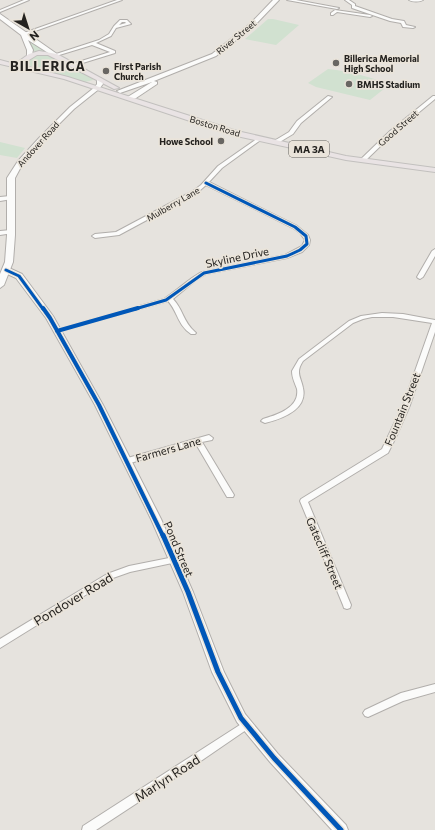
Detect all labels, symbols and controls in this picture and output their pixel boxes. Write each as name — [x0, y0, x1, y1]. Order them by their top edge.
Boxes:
north arrow — [8, 8, 48, 48]
street label: River Street — [214, 17, 258, 56]
text: N — [27, 29, 42, 44]
place label: Billerica Memorial High School — [344, 53, 419, 74]
district label: BILLERICA — [10, 58, 86, 74]
marker: Billerica Memorial High School — [331, 58, 341, 68]
place label: First Parish Church — [114, 61, 161, 82]
marker: First Parish Church — [101, 66, 111, 76]
marker: BMHS Stadium — [344, 79, 354, 89]
place label: BMHS Stadium — [357, 79, 420, 90]
street label: Good Street — [376, 107, 421, 148]
street label: Boston Road — [188, 113, 242, 139]
street label: Andover Road — [15, 119, 61, 169]
place label: Howe School — [159, 136, 213, 147]
marker: Howe School — [216, 136, 226, 146]
road number: MA 3A — [289, 141, 329, 157]
street label: Mulberry Lane — [145, 184, 202, 224]
street label: Skyline Drive — [204, 244, 270, 270]
street label: Fountain Street — [381, 370, 423, 447]
street label: Farmers Lane — [134, 433, 202, 464]
street label: Gatecliff Street — [304, 515, 346, 591]
street label: Pond Street — [161, 519, 197, 579]
street label: Pondover Road — [31, 569, 115, 629]
street label: Marlyn Road — [131, 751, 203, 805]

